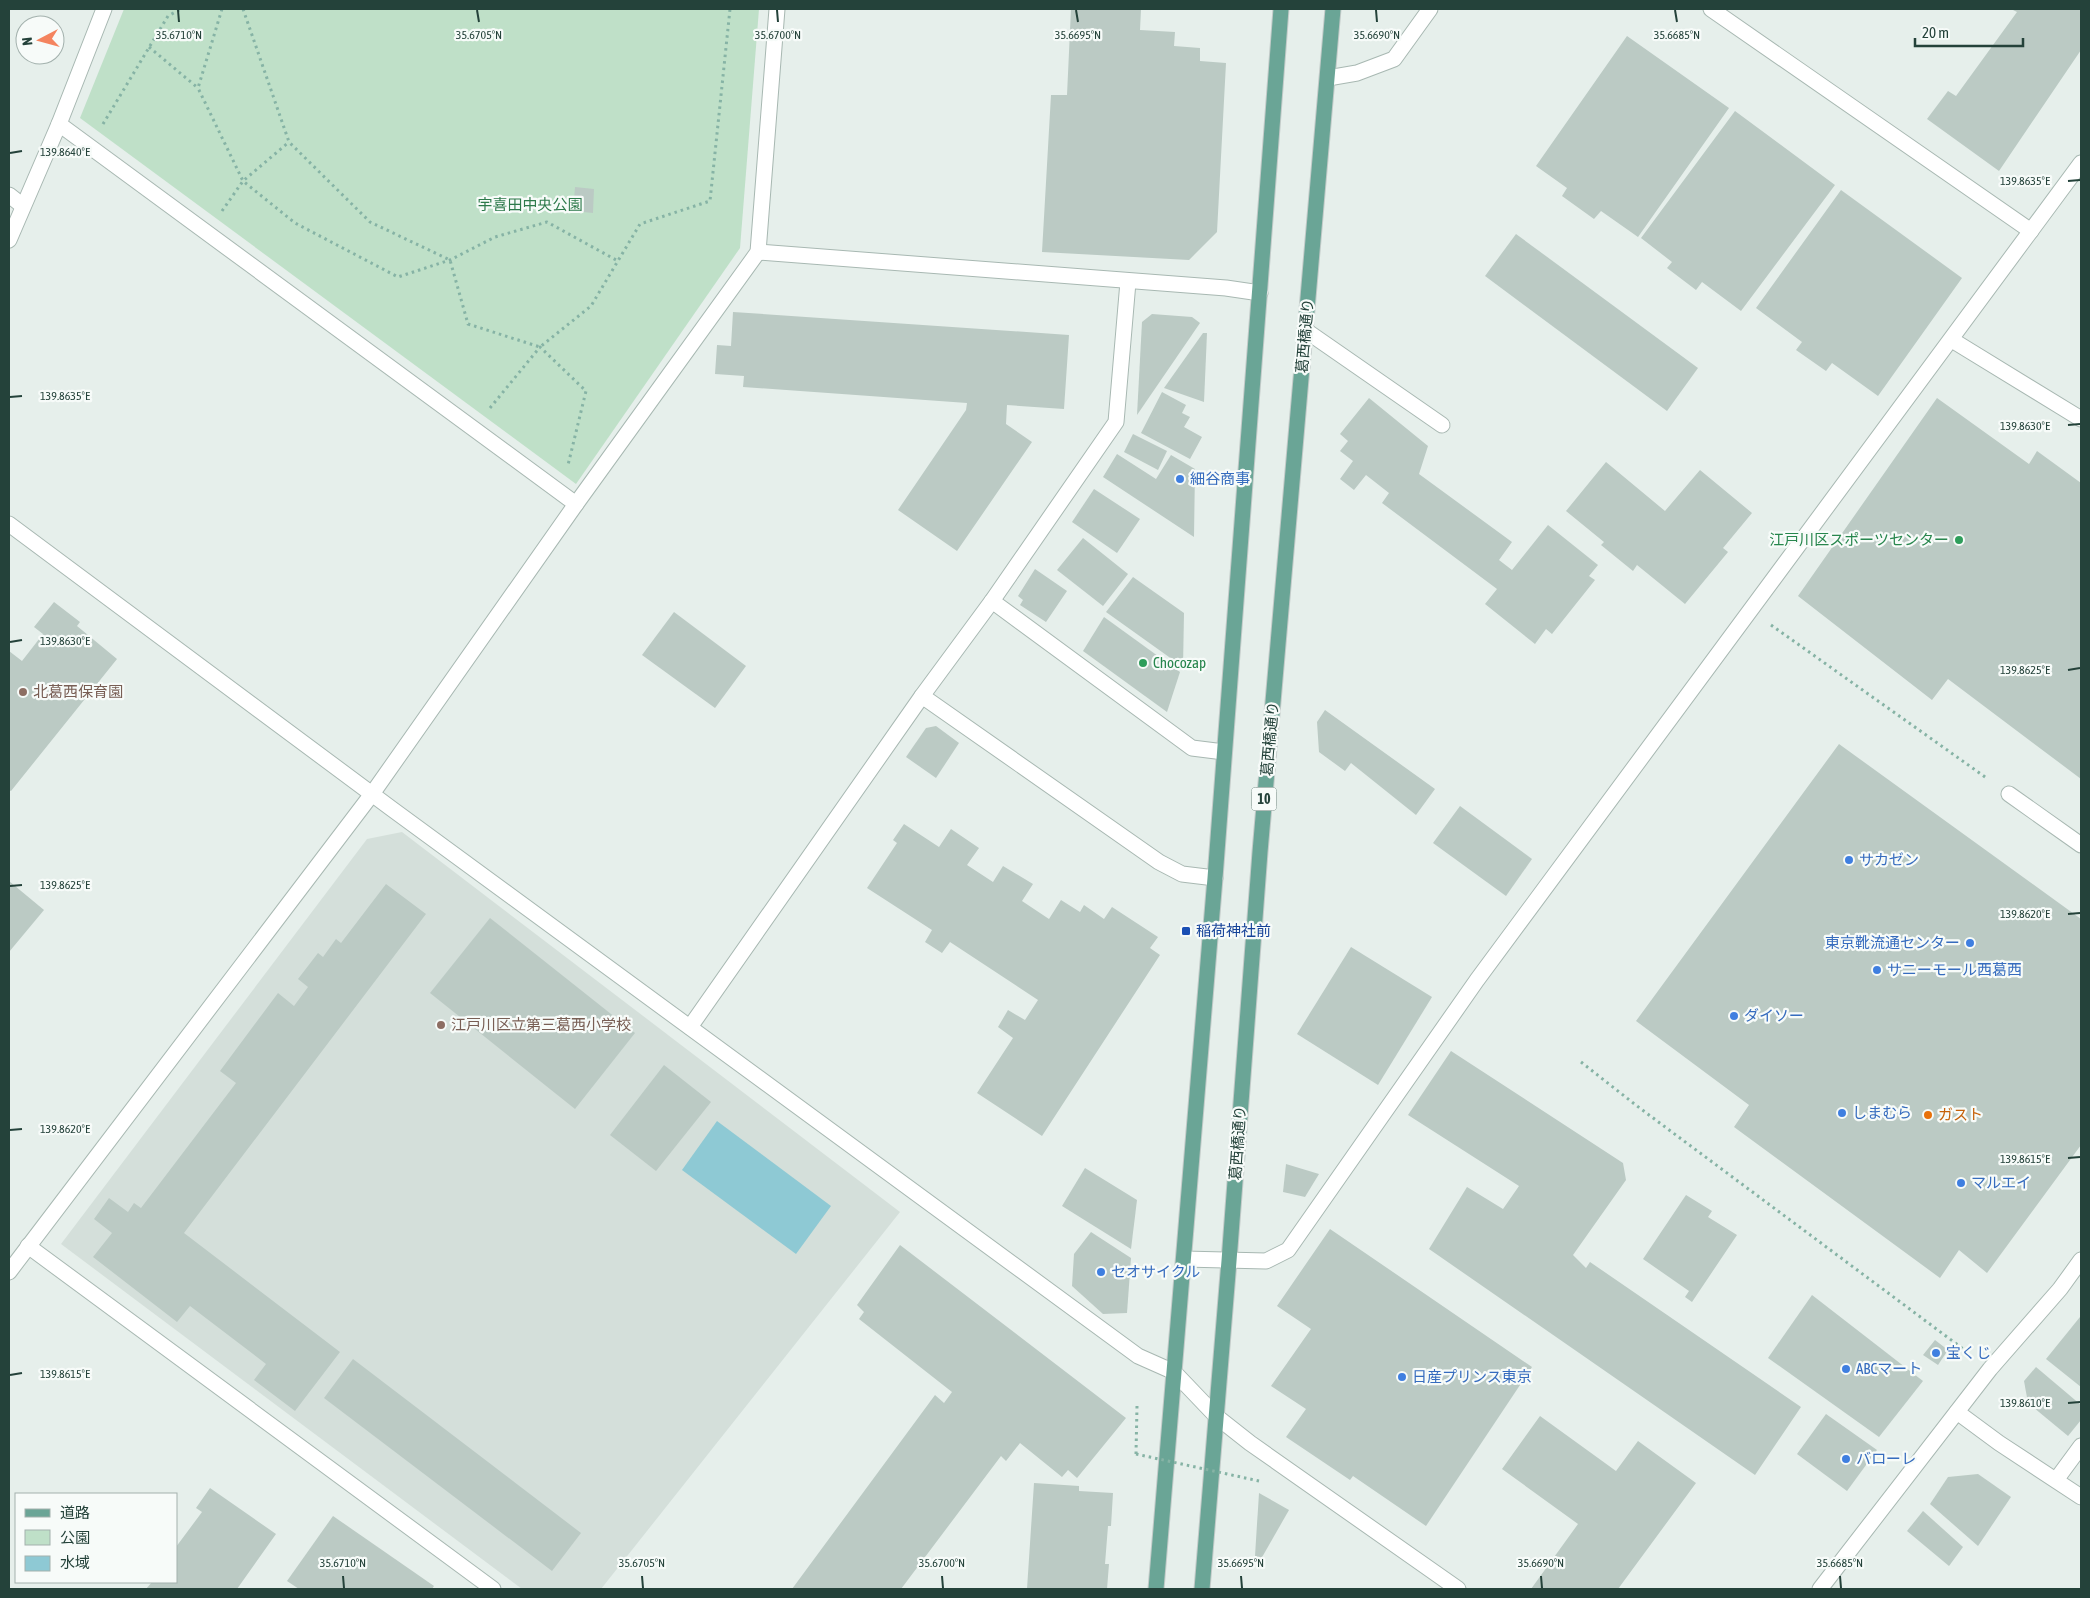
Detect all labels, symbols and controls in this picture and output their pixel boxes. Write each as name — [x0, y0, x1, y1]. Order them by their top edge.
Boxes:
north arrow — [15, 15, 65, 65]
scale bar — [1915, 15, 2022, 47]
text: 20 m — [1922, 24, 1949, 41]
text: 35.6710°N — [156, 28, 202, 42]
text: 35.6705°N — [456, 28, 502, 42]
text: 35.6700°N — [755, 28, 801, 42]
text: 35.6695°N — [1055, 28, 1101, 42]
text: 35.6690°N — [1354, 28, 1400, 42]
text: 35.6685°N — [1654, 28, 1700, 42]
text: N — [19, 36, 35, 46]
text: 139.8640°E — [40, 145, 90, 159]
text: 139.8635°E — [2000, 174, 2050, 188]
park label: 宇喜田中央公園 — [477, 196, 583, 213]
street label: 葛西橋通り — [1293, 298, 1316, 374]
text: 139.8635°E — [40, 389, 90, 403]
text: 139.8630°E — [2000, 419, 2050, 433]
place label: 細谷商事 — [1190, 470, 1250, 487]
marker: 細谷商事 — [1174, 473, 1186, 485]
place label: 江戸川区スポーツセンター — [1769, 531, 1949, 548]
marker: 江戸川区スポーツセンター — [1953, 534, 1965, 546]
text: 139.8630°E — [40, 634, 90, 648]
place label: Chocozap — [1153, 654, 1206, 671]
marker: Chocozap — [1137, 657, 1149, 669]
text: 139.8625°E — [2000, 663, 2050, 677]
place label: 北葛西保育園 — [33, 683, 123, 700]
marker: 北葛西保育園 — [17, 686, 29, 698]
street label: 葛西橋通り — [1258, 701, 1281, 777]
road number: 10 — [1252, 788, 1276, 811]
place label: サカゼン — [1859, 851, 1919, 868]
marker: サカゼン — [1843, 854, 1855, 866]
text: 139.8625°E — [40, 878, 90, 892]
text: 139.8620°E — [2000, 907, 2050, 921]
place label: 稲荷神社前 — [1196, 922, 1271, 939]
marker: 稲荷神社前 — [1180, 925, 1192, 937]
place label: 東京靴流通センター — [1825, 934, 1960, 951]
marker: 東京靴流通センター — [1964, 937, 1976, 949]
place label: サニーモール西葛西 — [1887, 961, 2022, 978]
marker: サニーモール西葛西 — [1871, 964, 1883, 976]
place label: ダイソー — [1744, 1007, 1804, 1024]
marker: ダイソー — [1728, 1010, 1740, 1022]
place label: 江戸川区立第三葛西小学校 — [451, 1016, 631, 1033]
marker: 江戸川区立第三葛西小学校 — [435, 1019, 447, 1031]
place label: しまむら — [1852, 1104, 1912, 1121]
street label: 葛西橋通り — [1226, 1105, 1249, 1181]
place label: ガスト — [1938, 1106, 1983, 1123]
marker: しまむら — [1836, 1107, 1848, 1119]
marker: ガスト — [1922, 1109, 1934, 1121]
text: 139.8620°E — [40, 1122, 90, 1136]
text: 139.8615°E — [2000, 1152, 2050, 1166]
place label: マルエイ — [1971, 1174, 2031, 1191]
marker: マルエイ — [1955, 1177, 1967, 1189]
place label: セオサイクル — [1111, 1263, 1200, 1280]
marker: セオサイクル — [1095, 1266, 1107, 1278]
place label: 宝くじ — [1946, 1344, 1991, 1361]
marker: 宝くじ — [1930, 1347, 1942, 1359]
place label: ABCマート — [1856, 1360, 1922, 1377]
marker: ABCマート — [1840, 1363, 1852, 1375]
text: 139.8615°E — [40, 1367, 90, 1381]
place label: 日産プリンス東京 — [1412, 1368, 1532, 1385]
marker: 日産プリンス東京 — [1396, 1371, 1408, 1383]
text: 139.8610°E — [2000, 1396, 2050, 1410]
place label: バローレ — [1856, 1450, 1916, 1467]
marker: バローレ — [1840, 1453, 1852, 1465]
legend — [15, 1493, 178, 1583]
text: 道路 — [60, 1504, 90, 1521]
text: 公園 — [60, 1529, 90, 1546]
text: 水域 — [60, 1554, 90, 1571]
text: 35.6710°N — [320, 1556, 366, 1570]
text: 35.6705°N — [619, 1556, 665, 1570]
text: 35.6700°N — [919, 1556, 965, 1570]
text: 35.6695°N — [1218, 1556, 1264, 1570]
text: 35.6690°N — [1518, 1556, 1564, 1570]
text: 35.6685°N — [1817, 1556, 1863, 1570]

